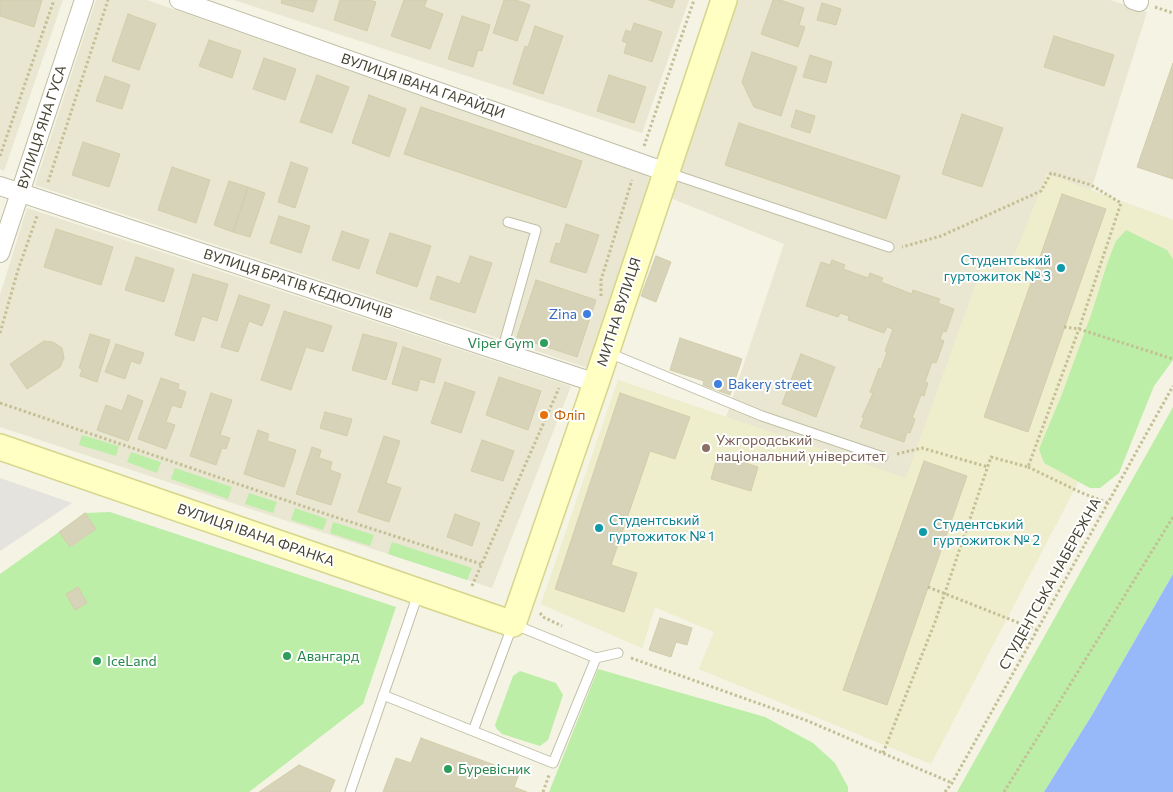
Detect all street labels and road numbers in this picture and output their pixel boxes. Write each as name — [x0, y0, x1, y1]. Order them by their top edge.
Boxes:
street label: ВУЛИЦЯ ІВАНА ГАРАЙДИ — [339, 50, 507, 122]
street label: ВУЛИЦЯ ЯНА ГУСА — [14, 63, 70, 191]
street label: ВУЛИЦЯ БРАТІВ КЕДЮЛИЧІВ — [201, 245, 395, 323]
street label: МИТНА ВУЛИЦЯ — [593, 255, 645, 369]
street label: СТУДЕНТСЬКА НАБЕРЕЖНА — [996, 495, 1104, 673]
street label: ВУЛИЦЯ ІВАНА ФРАНКА — [175, 500, 337, 570]

